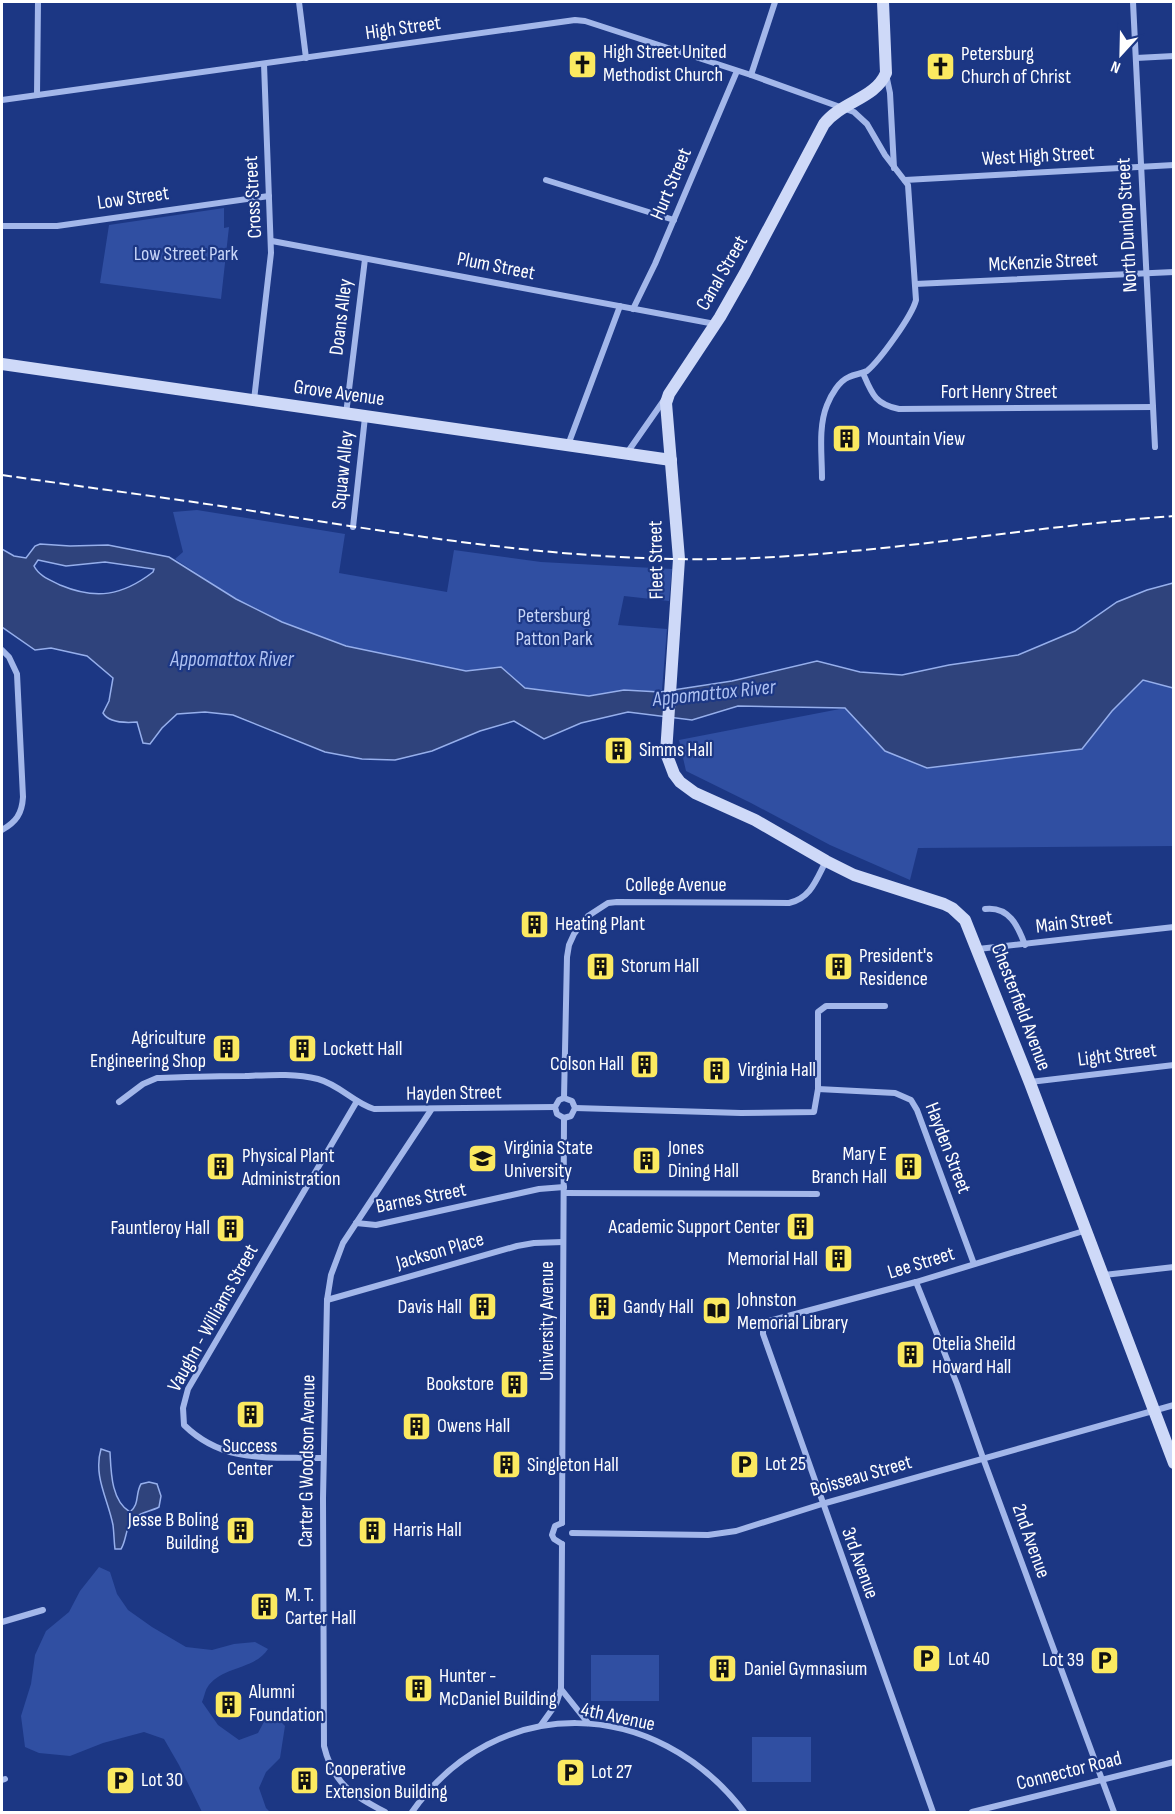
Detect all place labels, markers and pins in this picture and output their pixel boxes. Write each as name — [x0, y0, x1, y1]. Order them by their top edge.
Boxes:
place label: High Street United Methodist Church — [603, 40, 726, 87]
place label: Petersburg Church of Christ — [961, 42, 1071, 89]
church icon: High Street United Methodist Church — [566, 48, 598, 80]
church icon: Petersburg Church of Christ — [924, 50, 956, 82]
building icon: Mountain View — [830, 423, 862, 455]
place label: Mountain View — [867, 427, 965, 451]
building icon: Simms Hall — [602, 734, 634, 766]
place label: Simms Hall — [639, 738, 713, 762]
building icon: Heating Plant — [518, 908, 550, 940]
place label: Heating Plant — [555, 912, 645, 936]
place label: President's Residence — [859, 944, 933, 991]
building icon: Storum Hall — [584, 950, 616, 982]
building icon: President's Residence — [822, 951, 854, 983]
place label: Storum Hall — [621, 954, 699, 978]
place label: Agriculture Engineering Shop — [90, 1026, 206, 1073]
building icon: Agriculture Engineering Shop — [211, 1033, 243, 1065]
building icon: Lockett Hall — [286, 1033, 318, 1065]
place label: Lockett Hall — [323, 1037, 402, 1061]
building icon: Colson Hall — [629, 1048, 661, 1080]
place label: Colson Hall — [550, 1052, 624, 1076]
building icon: Virginia Hall — [701, 1054, 733, 1086]
place label: Virginia Hall — [738, 1058, 816, 1082]
place label: Virginia State University — [504, 1136, 593, 1183]
place label: Jones Dining Hall — [667, 1136, 739, 1183]
place label: Mary E Branch Hall — [811, 1142, 887, 1189]
school or university icon: Virginia State University — [467, 1143, 499, 1175]
place label: Physical Plant Administration — [241, 1144, 341, 1191]
building icon: Jones Dining Hall — [631, 1144, 663, 1176]
building icon: Mary E Branch Hall — [892, 1150, 924, 1182]
building icon: Physical Plant Administration — [205, 1151, 237, 1183]
building icon: Academic Support Center — [785, 1211, 817, 1243]
building icon: Fauntleroy Hall — [215, 1212, 247, 1244]
place label: Academic Support Center — [608, 1215, 780, 1239]
place label: Fauntleroy Hall — [110, 1216, 210, 1240]
building icon: Memorial Hall — [823, 1243, 855, 1275]
place label: Memorial Hall — [728, 1247, 818, 1271]
place label: Johnston Memorial Library — [736, 1288, 849, 1335]
building icon: Davis Hall — [467, 1291, 499, 1323]
building icon: Gandy Hall — [586, 1291, 618, 1323]
place label: Davis Hall — [398, 1295, 462, 1319]
place label: Gandy Hall — [623, 1295, 694, 1319]
library icon: Johnston Memorial Library — [700, 1295, 732, 1327]
place label: Otelia Sheild Howard Hall — [932, 1332, 1016, 1379]
building icon: Otelia Sheild Howard Hall — [895, 1339, 927, 1371]
building icon: Bookstore — [499, 1368, 531, 1400]
place label: Bookstore — [426, 1372, 494, 1396]
building icon: Success Center — [234, 1399, 266, 1431]
building icon: Owens Hall — [400, 1410, 432, 1442]
place label: Owens Hall — [437, 1414, 510, 1438]
place label: Success Center — [223, 1434, 277, 1481]
parking icon: Lot 25 — [728, 1448, 760, 1480]
building icon: Singleton Hall — [490, 1449, 522, 1481]
place label: Lot 25 — [765, 1452, 806, 1476]
place label: Singleton Hall — [527, 1453, 619, 1477]
place label: Jesse B Boling Building — [127, 1508, 219, 1555]
building icon: Harris Hall — [356, 1514, 388, 1546]
building icon: Jesse B Boling Building — [224, 1515, 256, 1547]
place label: Harris Hall — [393, 1518, 462, 1542]
place label: M. T. Carter Hall — [285, 1583, 356, 1630]
building icon: M. T. Carter Hall — [248, 1591, 280, 1623]
parking icon: Lot 40 — [911, 1643, 943, 1675]
parking icon: Lot 39 — [1089, 1644, 1121, 1676]
place label: Lot 40 — [948, 1647, 990, 1671]
place label: Lot 39 — [1042, 1648, 1084, 1672]
building icon: Daniel Gymnasium — [707, 1653, 739, 1685]
place label: Daniel Gymnasium — [744, 1657, 867, 1681]
place label: Hunter - McDaniel Building — [439, 1664, 557, 1711]
building icon: Hunter - McDaniel Building — [402, 1672, 434, 1704]
place label: Alumni Foundation — [248, 1680, 324, 1727]
building icon: Alumni Foundation — [212, 1688, 244, 1720]
parking icon: Lot 27 — [554, 1756, 586, 1788]
place label: Cooperative Extension Building — [325, 1757, 447, 1804]
place label: Lot 27 — [591, 1760, 632, 1784]
parking icon: Lot 30 — [104, 1764, 136, 1796]
building icon: Cooperative Extension Building — [288, 1765, 320, 1797]
place label: Lot 30 — [141, 1768, 183, 1792]

